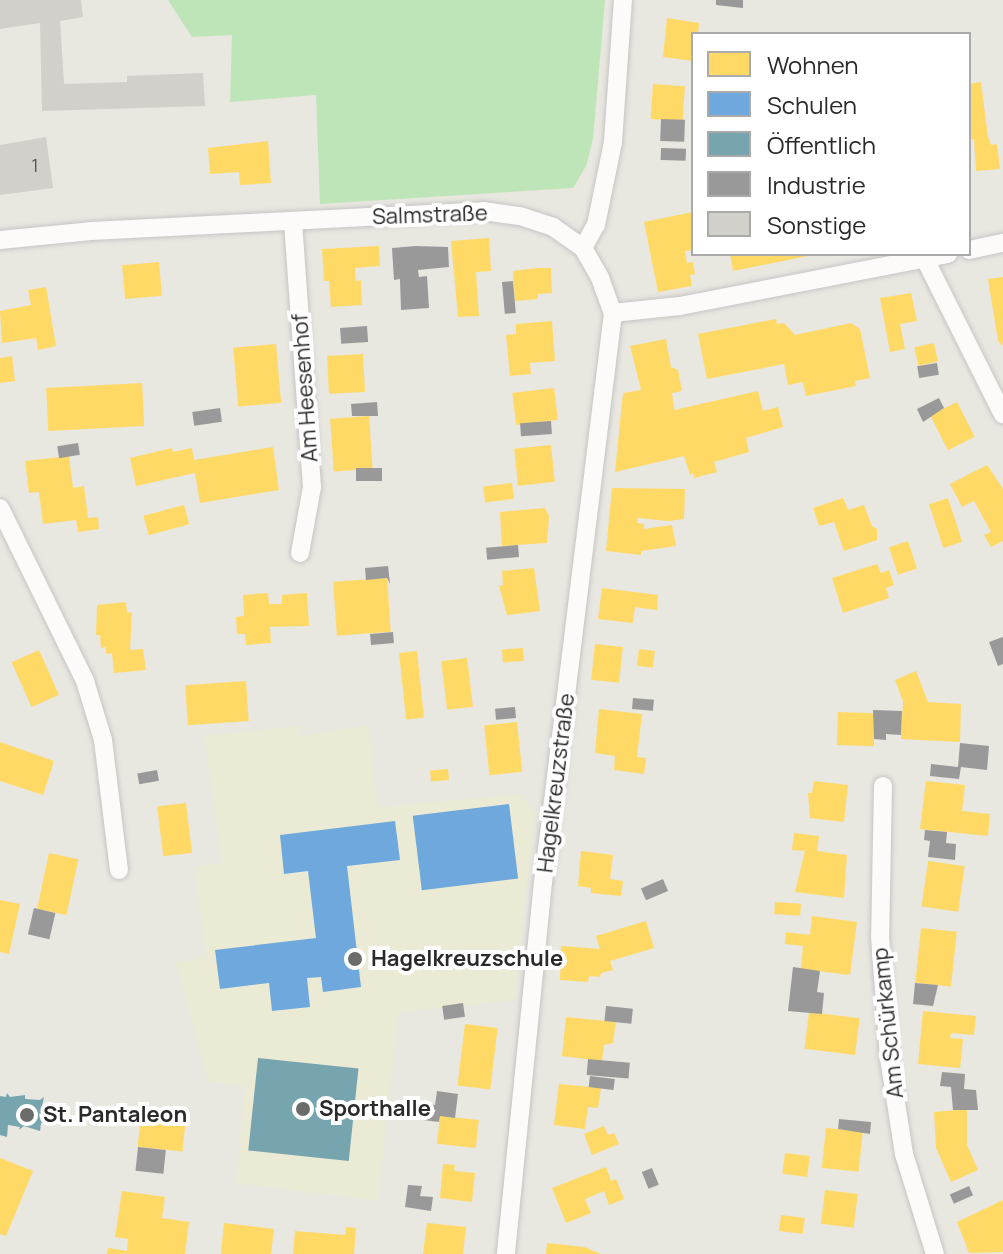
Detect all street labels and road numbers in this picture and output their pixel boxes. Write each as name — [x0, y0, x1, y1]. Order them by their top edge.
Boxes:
street label: Salmstraße — [372, 200, 488, 230]
street label: Am Heesenhof — [287, 313, 323, 463]
street label: Hagelkreuzstraße — [532, 692, 580, 874]
street label: Am Schürkamp — [867, 946, 909, 1100]

